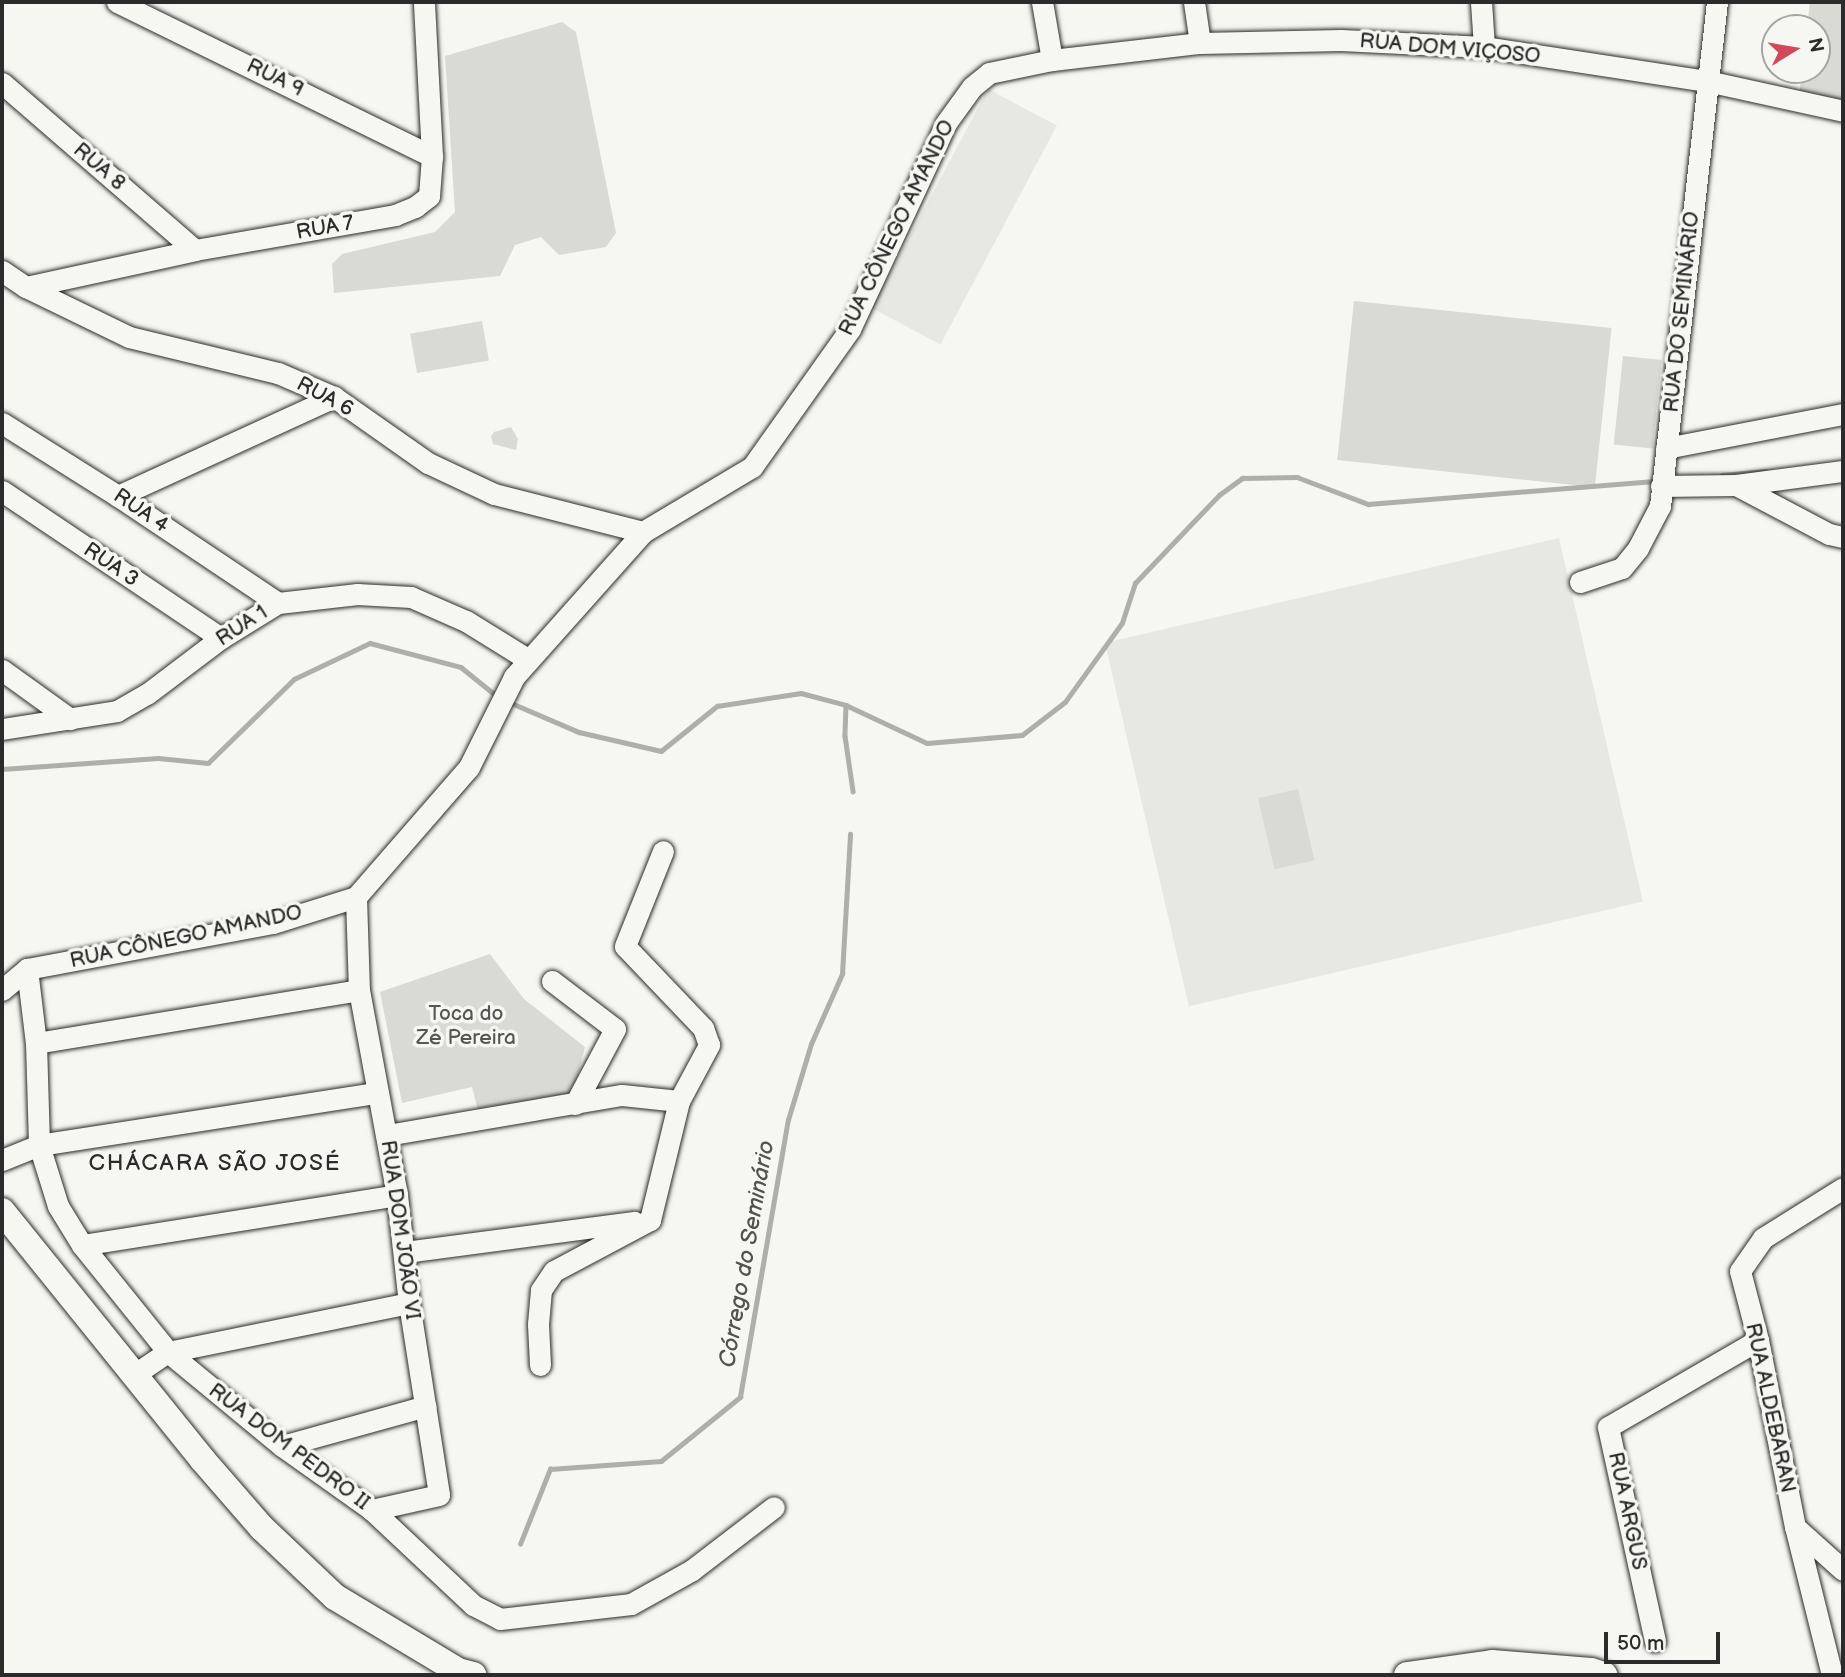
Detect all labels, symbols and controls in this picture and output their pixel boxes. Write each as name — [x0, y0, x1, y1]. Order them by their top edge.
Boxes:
north arrow — [1761, 14, 1831, 84]
street label: RUA DOM VIÇOSO — [1358, 29, 1542, 69]
text: N — [1802, 36, 1828, 54]
street label: RUA 9 — [242, 53, 308, 103]
street label: RUA CÔNEGO AMANDO — [834, 116, 960, 340]
street label: RUA 8 — [68, 138, 130, 196]
street label: RUA DO SEMINÁRIO — [1659, 210, 1705, 414]
street label: RUA 7 — [294, 211, 356, 245]
street label: RUA 6 — [292, 372, 358, 422]
street label: RUA 4 — [109, 483, 173, 539]
street label: RUA 3 — [79, 537, 143, 593]
street label: RUA 1 — [211, 600, 273, 652]
street label: RUA CÔNEGO AMANDO — [68, 900, 304, 974]
park label: Toca do Zé Pereira — [416, 1001, 516, 1051]
street label: RUA DOM JOÃO VI — [375, 1138, 425, 1322]
water label: Córrego do Seminário — [713, 1138, 781, 1370]
district label: CHÁCARA SÃO JOSÉ — [90, 1149, 340, 1177]
street label: RUA ALDEBARAN — [1740, 1321, 1800, 1495]
street label: RUA DOM PEDRO II — [203, 1378, 375, 1516]
street label: RUA ARGUS — [1602, 1450, 1652, 1572]
scale bar — [1607, 1618, 1722, 1662]
text: 50 m — [1617, 1631, 1664, 1656]

